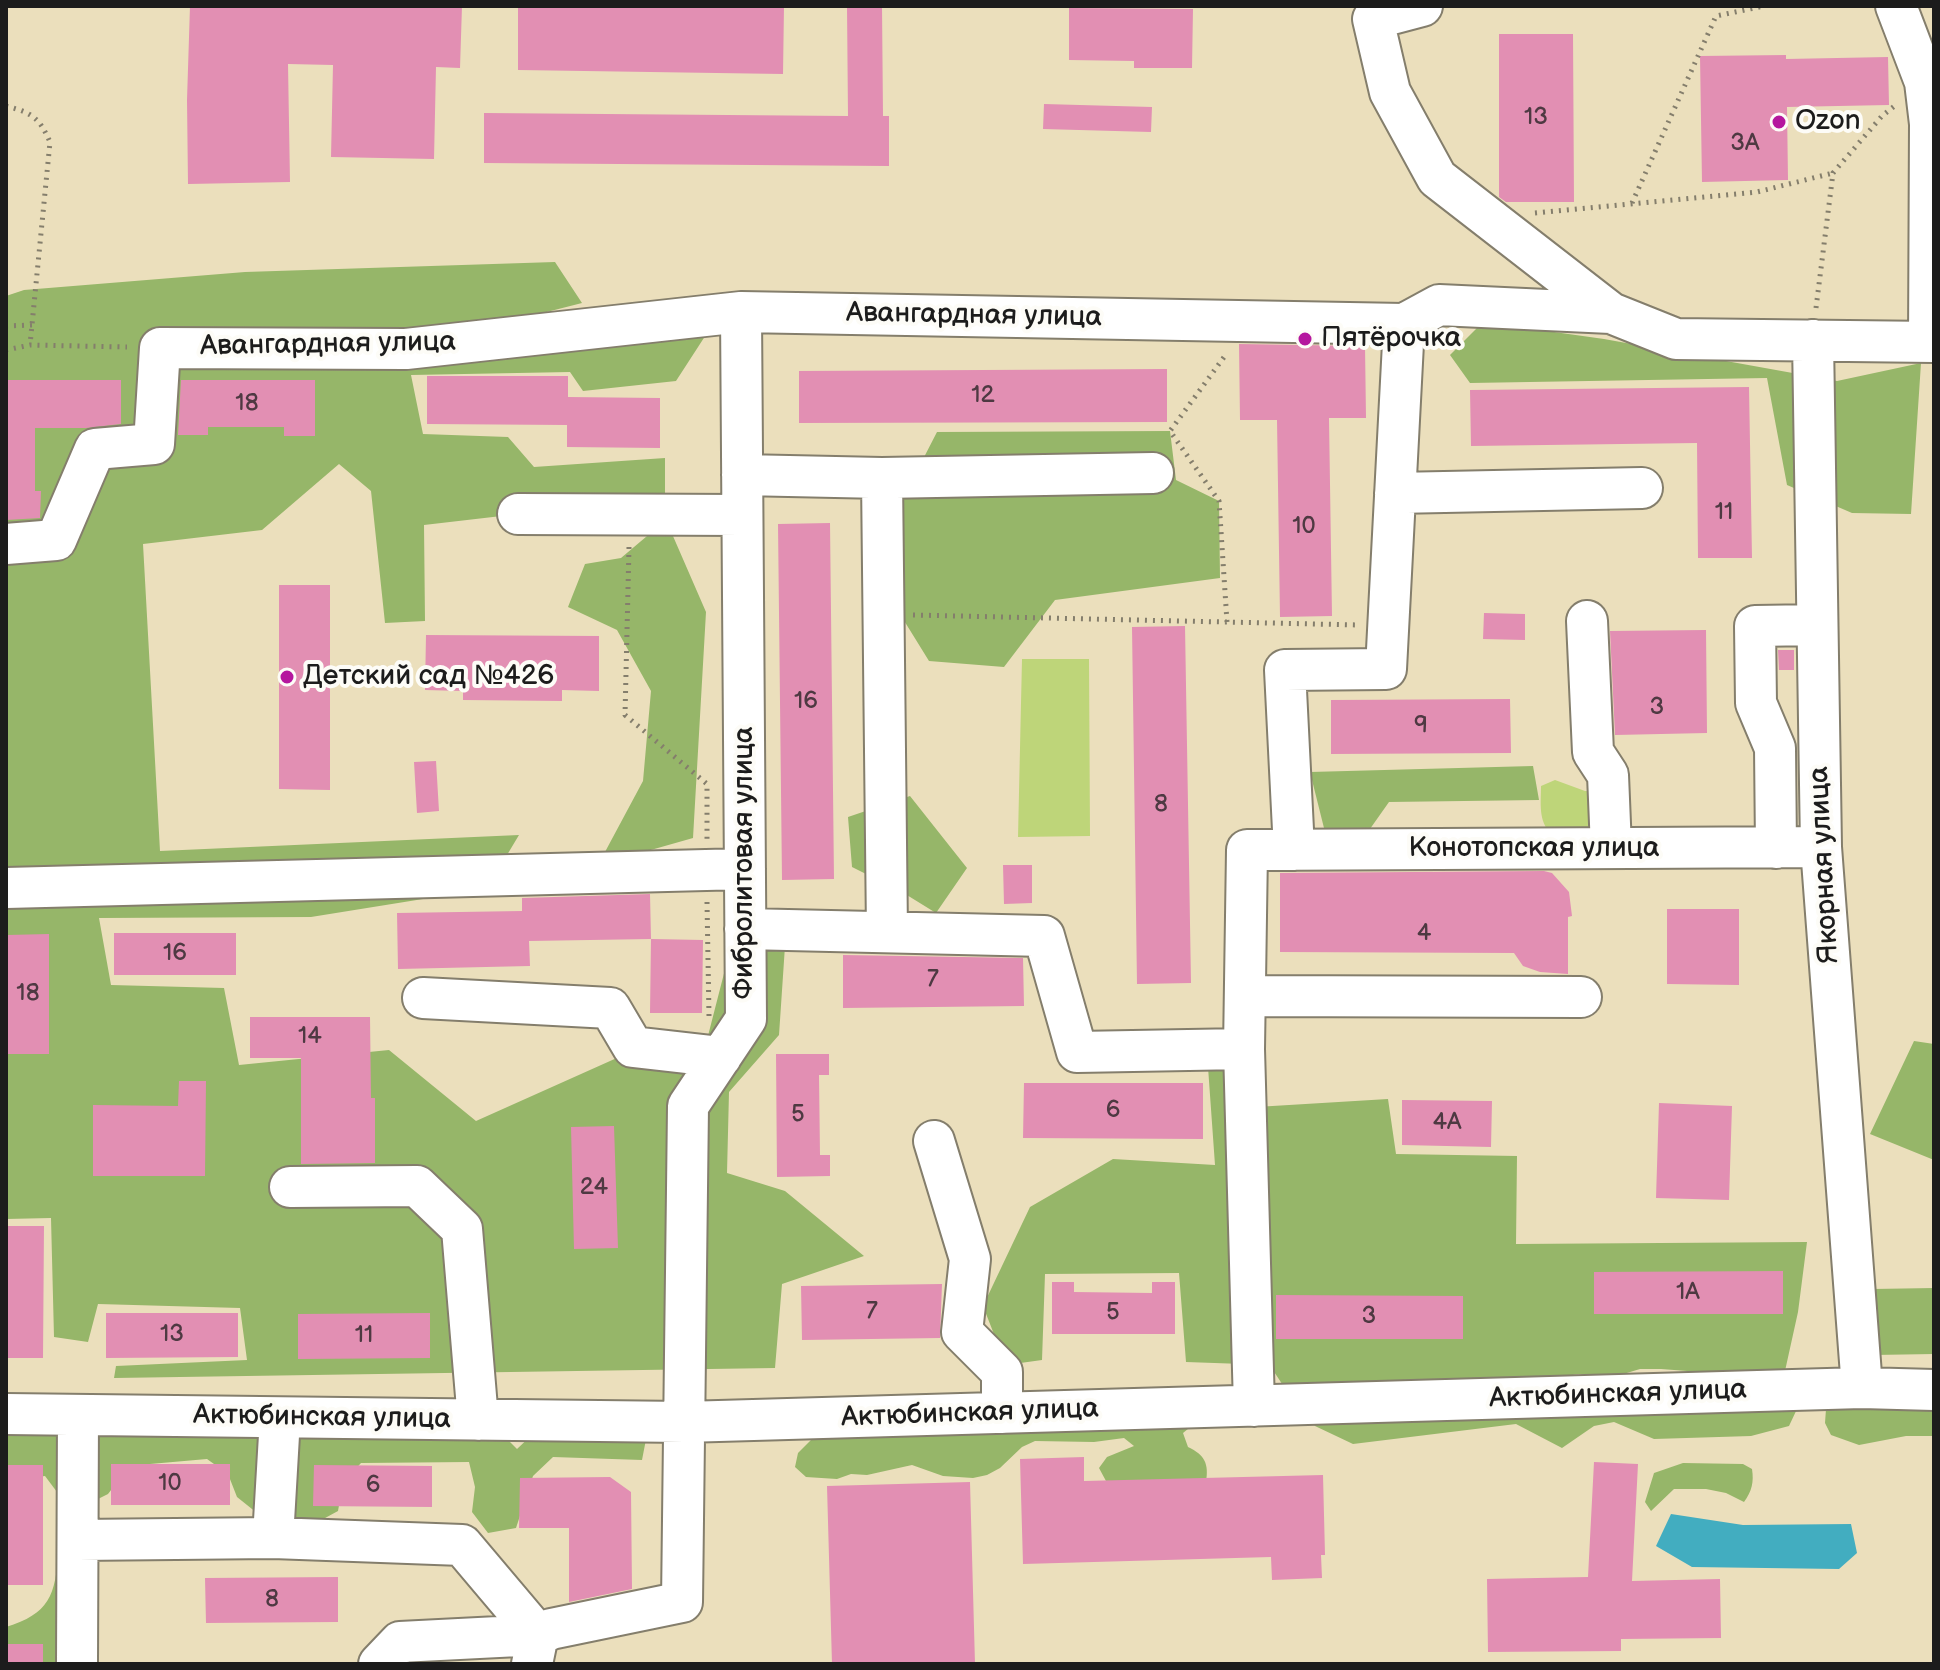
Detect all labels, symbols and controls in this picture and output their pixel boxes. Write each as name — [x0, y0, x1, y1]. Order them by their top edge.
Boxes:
house number: 13 — [1524, 104, 1548, 132]
place label: Ozon — [1795, 105, 1861, 139]
marker: Ozon — [1770, 113, 1788, 131]
house number: 3А — [1730, 130, 1760, 158]
street label: Авангардная улица — [846, 297, 1102, 335]
place label: Пятёрочка — [1321, 322, 1461, 356]
street label: Авангардная улица — [200, 326, 456, 364]
marker: Пятёрочка — [1296, 330, 1314, 348]
house number: 12 — [971, 382, 995, 410]
house number: 18 — [235, 390, 259, 418]
house number: 11 — [1715, 499, 1733, 527]
house number: 10 — [1292, 513, 1316, 541]
place label: Детский сад №426 — [303, 660, 554, 694]
marker: Детский сад №426 — [278, 668, 296, 686]
house number: 16 — [794, 688, 818, 716]
house number: 3 — [1650, 694, 1664, 722]
house number: 9 — [1414, 712, 1428, 740]
street label: Фибролитовая улица — [728, 726, 762, 1000]
street label: Якорная улица — [1803, 766, 1847, 964]
house number: 8 — [1154, 791, 1168, 819]
street label: Конотопская улица — [1408, 832, 1660, 866]
house number: 4 — [1417, 920, 1431, 948]
house number: 16 — [163, 940, 187, 968]
house number: 7 — [927, 966, 939, 994]
house number: 18 — [16, 980, 40, 1008]
house number: 14 — [298, 1023, 322, 1051]
house number: 6 — [1106, 1097, 1120, 1125]
house number: 5 — [791, 1101, 805, 1129]
house number: 4А — [1432, 1109, 1462, 1137]
house number: 24 — [580, 1174, 608, 1202]
house number: 1А — [1676, 1279, 1700, 1307]
house number: 7 — [866, 1298, 878, 1326]
house number: 5 — [1106, 1299, 1120, 1327]
house number: 3 — [1362, 1303, 1376, 1331]
house number: 13 — [160, 1321, 184, 1349]
house number: 11 — [355, 1322, 373, 1350]
street label: Актюбинская улица — [1489, 1374, 1747, 1416]
street label: Актюбинская улица — [841, 1393, 1099, 1435]
street label: Актюбинская улица — [193, 1399, 451, 1437]
house number: 10 — [158, 1470, 182, 1498]
house number: 6 — [366, 1472, 380, 1500]
house number: 8 — [265, 1586, 279, 1614]

